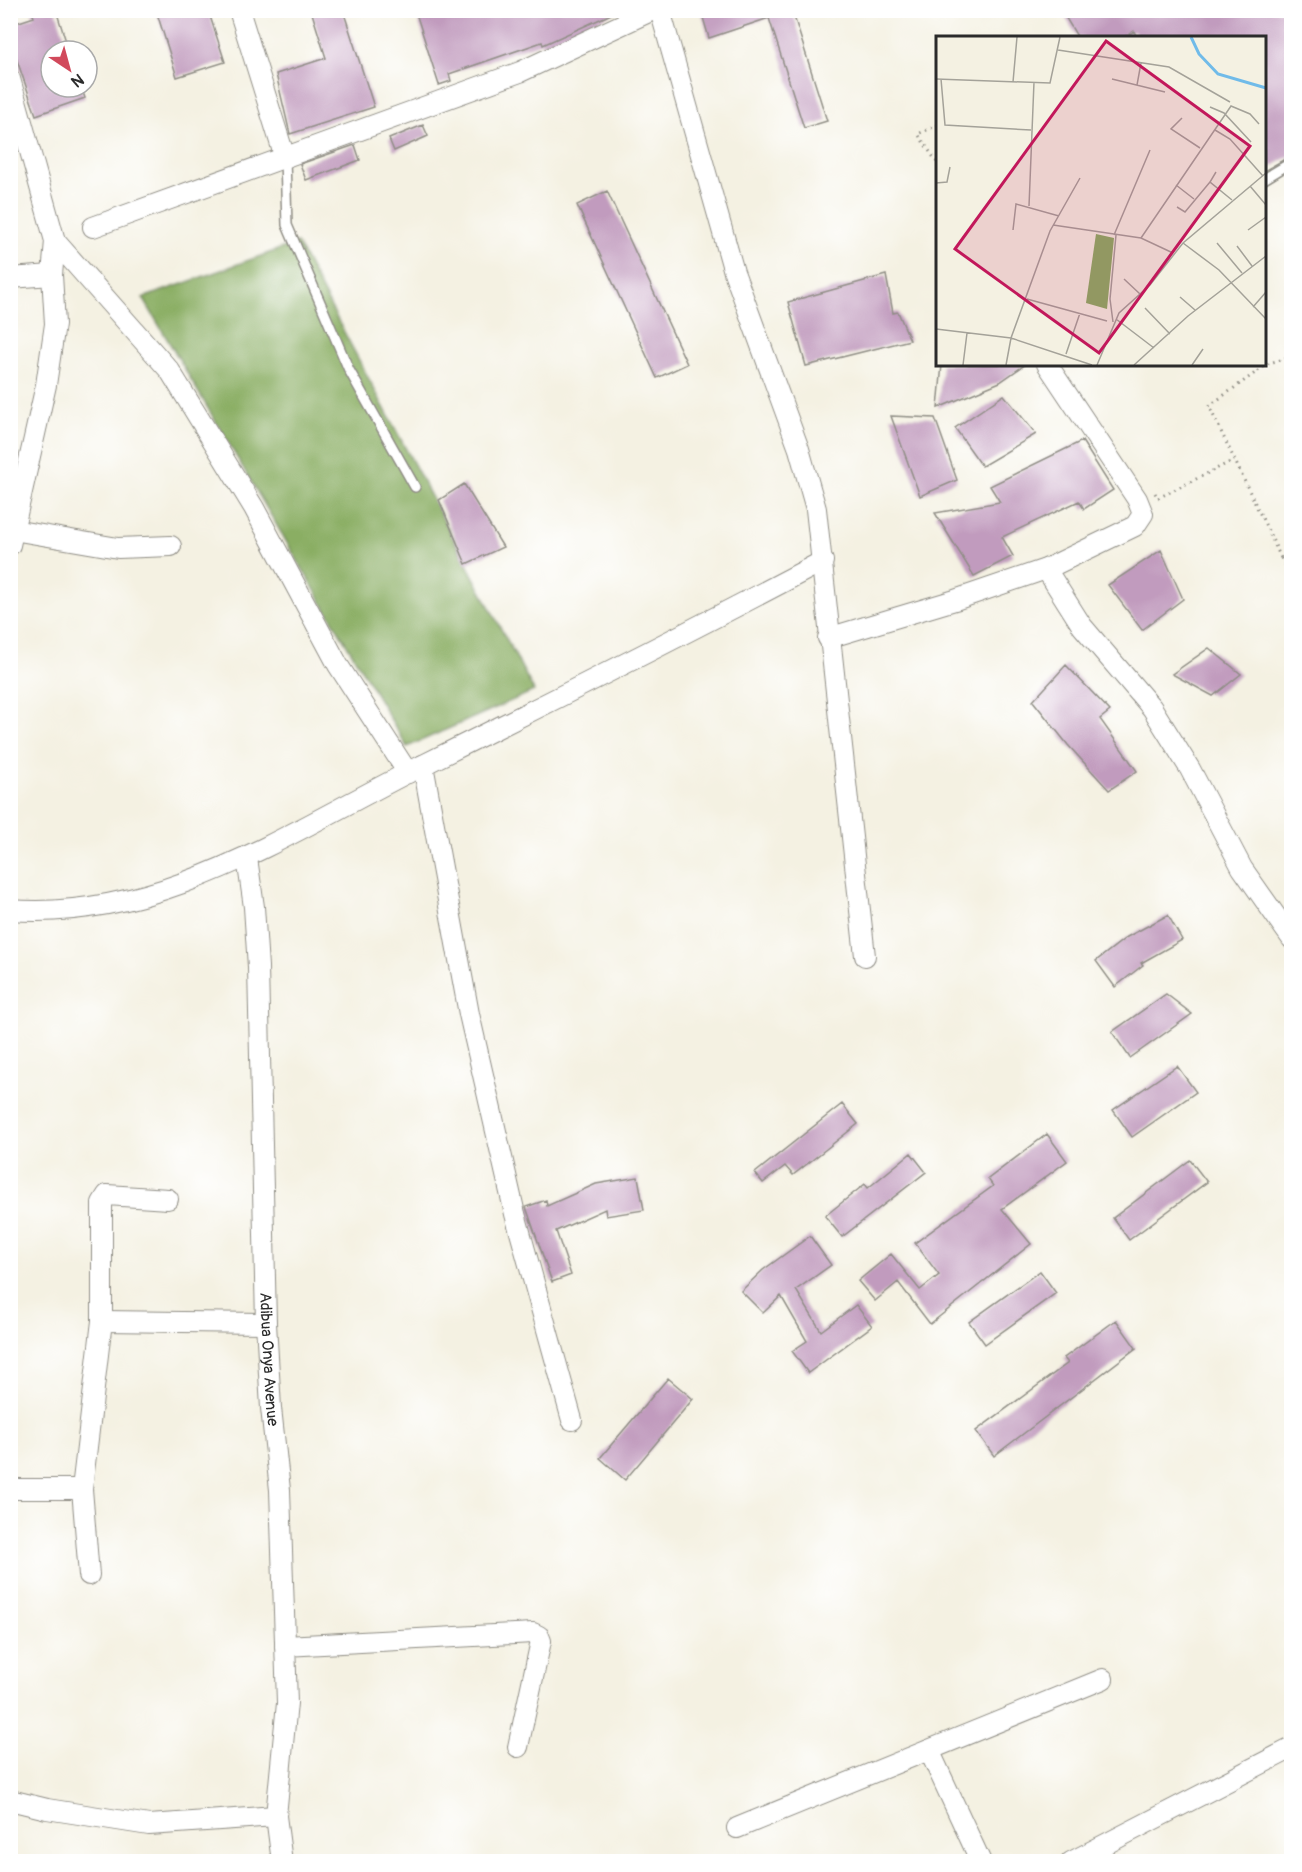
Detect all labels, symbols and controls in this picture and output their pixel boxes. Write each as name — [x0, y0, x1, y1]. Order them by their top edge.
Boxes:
inset map — [936, 36, 1266, 366]
north arrow — [39, 39, 99, 99]
text: N — [67, 69, 87, 92]
street label: Adibua Onya Avenue — [255, 1292, 283, 1427]

